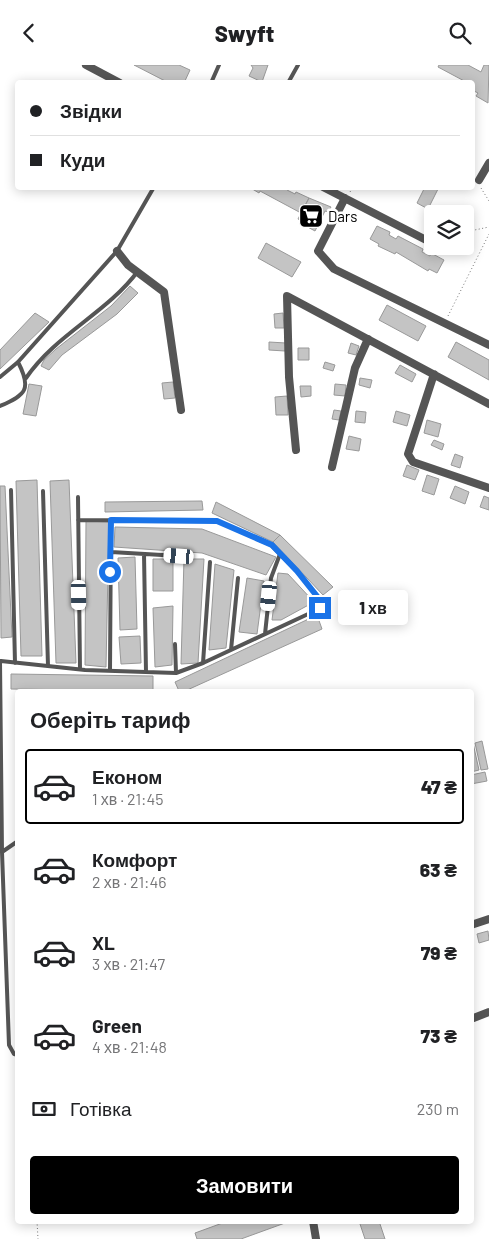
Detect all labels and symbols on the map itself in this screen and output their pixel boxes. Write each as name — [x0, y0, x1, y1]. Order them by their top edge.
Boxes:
supermarket icon: Dars — [298, 203, 324, 229]
place label: Dars — [328, 207, 357, 225]
car — [163, 547, 194, 565]
route start — [99, 561, 121, 583]
car — [71, 580, 86, 610]
car — [259, 580, 278, 612]
callout: 1 хв — [338, 591, 408, 625]
route end — [309, 597, 331, 619]

